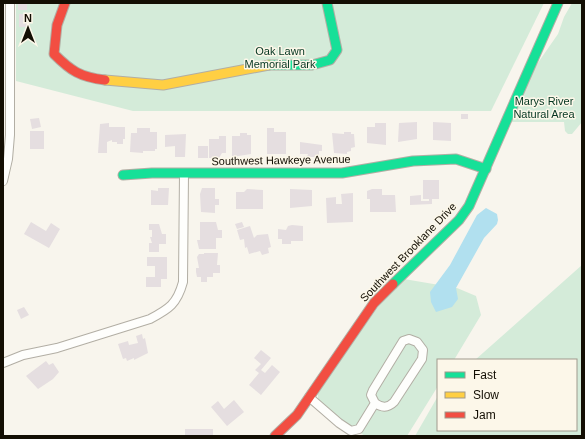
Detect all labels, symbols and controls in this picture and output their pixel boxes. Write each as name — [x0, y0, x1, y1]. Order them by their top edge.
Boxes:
north arrow — [8, 8, 48, 48]
text: N — [24, 12, 32, 24]
park label: Oak Lawn Memorial Park — [245, 45, 316, 70]
park label: Marys River Natural Area — [513, 95, 575, 120]
street label: Southwest Hawkeye Avenue — [211, 153, 351, 167]
street label: Southwest Brooklane Drive — [358, 200, 458, 304]
legend — [437, 359, 577, 431]
text: Fast — [473, 368, 497, 382]
text: Slow — [473, 388, 499, 402]
text: Jam — [473, 408, 496, 422]

